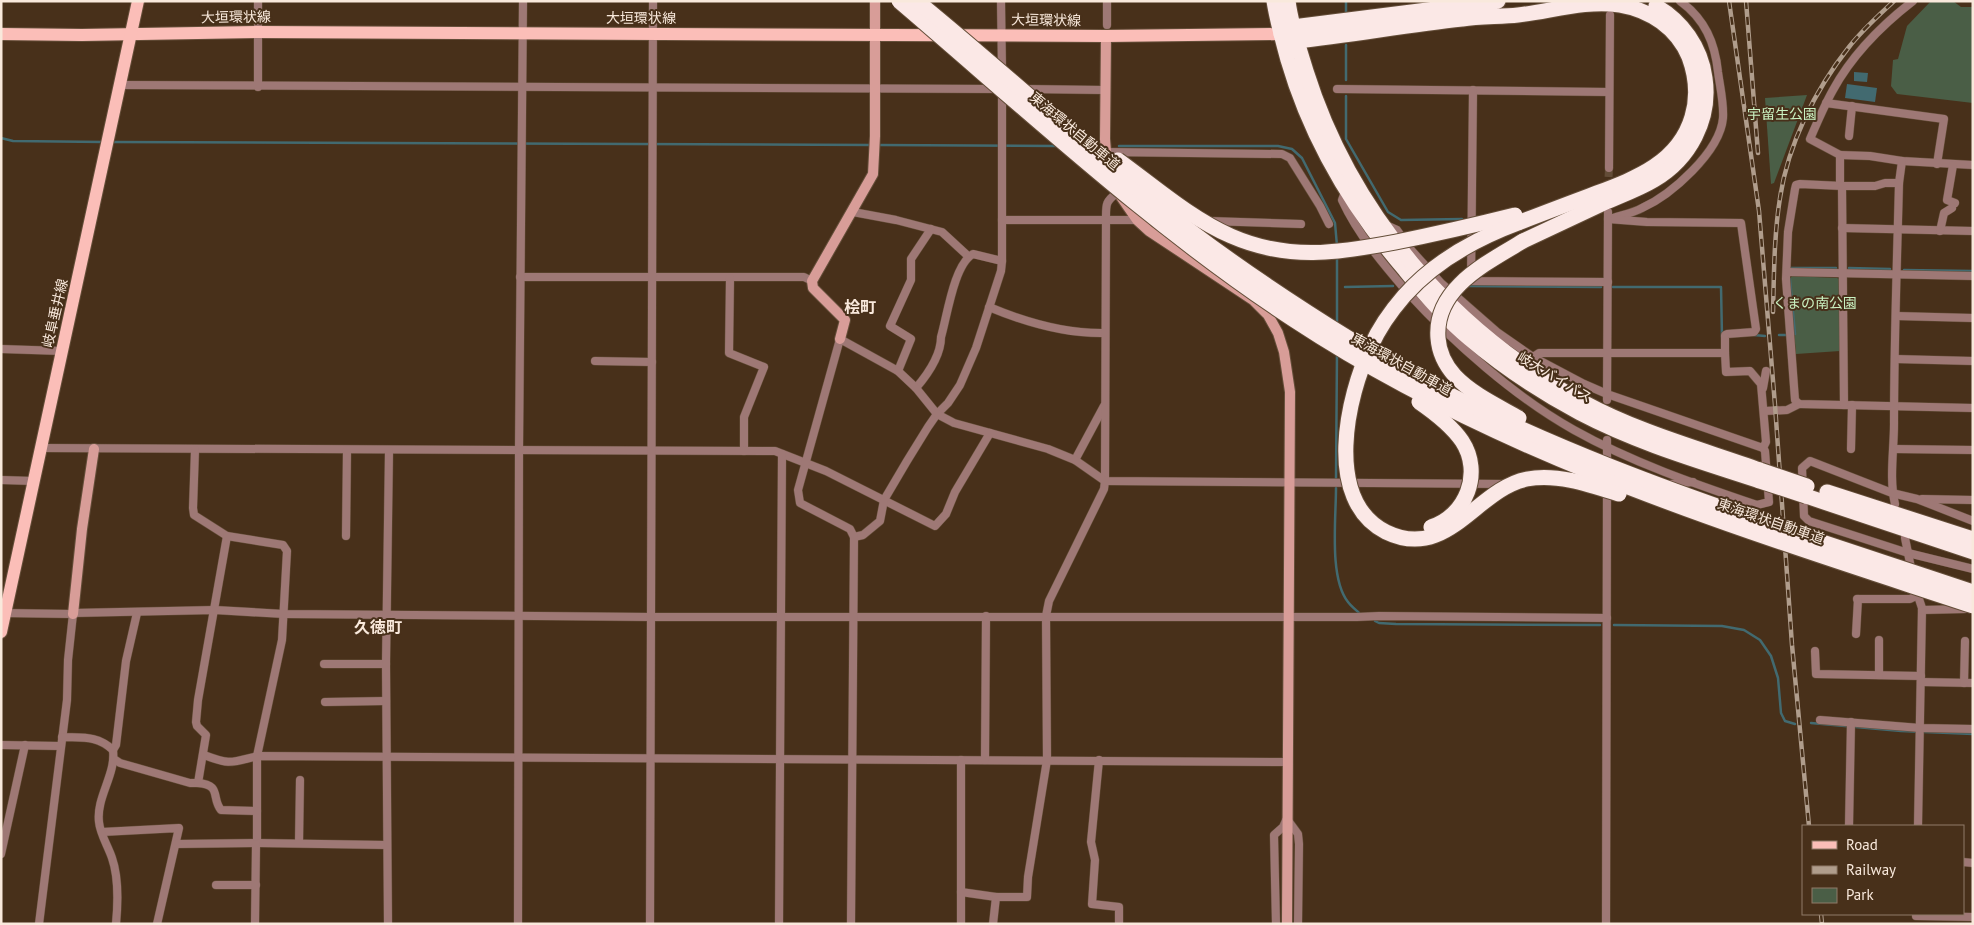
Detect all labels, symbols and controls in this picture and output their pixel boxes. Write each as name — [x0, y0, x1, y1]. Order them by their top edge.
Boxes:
street label: 大垣環状線 — [201, 7, 271, 27]
street label: 大垣環状線 — [606, 9, 676, 27]
street label: 大垣環状線 — [1011, 10, 1081, 30]
street label: 東海環状自動車道 — [1026, 88, 1124, 174]
park label: 宇留生公園 — [1747, 105, 1817, 123]
street label: 岐阜垂井線 — [38, 277, 72, 349]
park label: くまの南公園 — [1773, 294, 1857, 312]
district label: 桧町 — [844, 297, 876, 317]
street label: 東海環状自動車道 — [1349, 329, 1455, 399]
street label: 岐大バイパス — [1514, 348, 1596, 406]
street label: 東海環状自動車道 — [1715, 494, 1827, 548]
district label: 久徳町 — [354, 617, 402, 637]
legend — [1802, 825, 1964, 915]
text: Road — [1846, 835, 1878, 854]
text: Railway — [1846, 860, 1896, 879]
text: Park — [1846, 885, 1874, 904]

